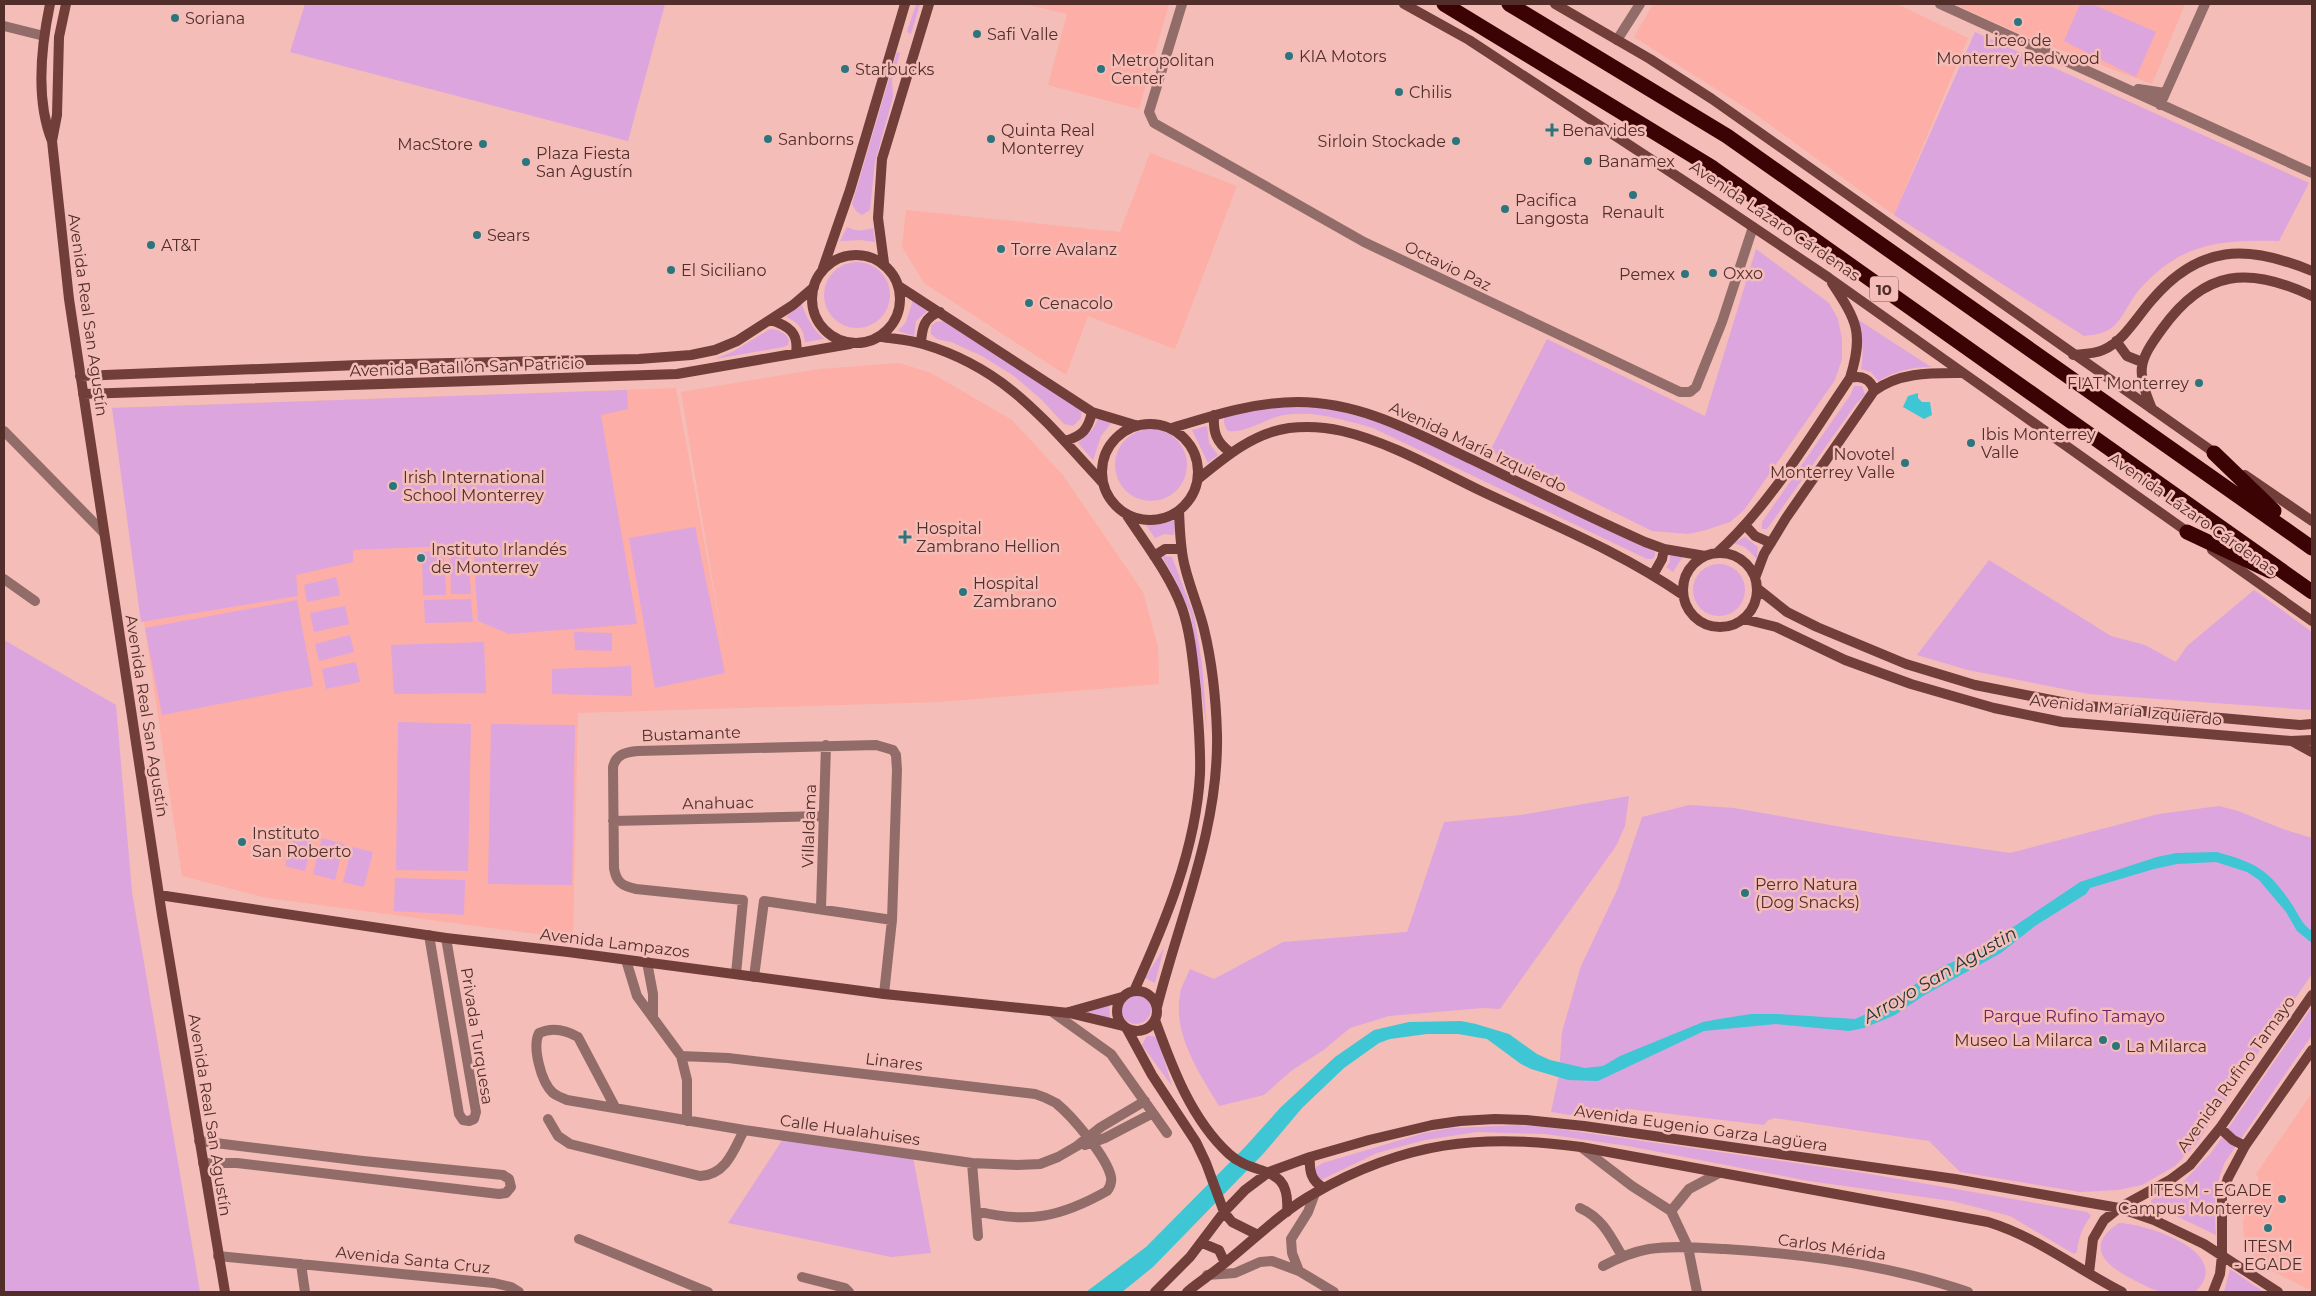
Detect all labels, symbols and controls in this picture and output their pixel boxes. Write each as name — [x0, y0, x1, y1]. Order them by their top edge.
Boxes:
place label: Soriana — [185, 9, 245, 28]
marker: Soriana — [169, 12, 181, 24]
marker: Liceo de Monterrey Redwood — [2012, 16, 2024, 28]
place label: Safi Valle — [987, 25, 1058, 44]
marker: Safi Valle — [971, 28, 983, 40]
place label: Liceo de Monterrey Redwood — [1936, 31, 2100, 68]
place label: KIA Motors — [1299, 47, 1387, 66]
marker: KIA Motors — [1283, 50, 1295, 62]
place label: Metropolitan Center — [1111, 51, 1214, 88]
place label: Starbucks — [855, 60, 935, 79]
marker: Starbucks — [839, 63, 851, 75]
marker: Metropolitan Center — [1095, 63, 1107, 75]
place label: Chilis — [1409, 83, 1452, 102]
marker: Chilis — [1393, 86, 1405, 98]
place label: Quinta Real Monterrey — [1001, 121, 1095, 158]
place label: Benavides — [1562, 121, 1645, 140]
marker: Benavides — [1546, 124, 1558, 136]
place label: Sanborns — [778, 130, 854, 149]
place label: Sirloin Stockade — [1318, 132, 1446, 151]
marker: Sanborns — [762, 133, 774, 145]
marker: Quinta Real Monterrey — [985, 133, 997, 145]
place label: MacStore — [397, 135, 473, 154]
marker: Sirloin Stockade — [1450, 135, 1462, 147]
marker: MacStore — [477, 138, 489, 150]
place label: Plaza Fiesta San Agustín — [536, 144, 633, 181]
place label: Banamex — [1598, 152, 1675, 171]
marker: Banamex — [1582, 155, 1594, 167]
marker: Plaza Fiesta San Agustín — [520, 156, 532, 168]
street label: Avenida Lázaro Cárdenas — [1686, 157, 1864, 285]
marker: Renault — [1627, 189, 1639, 201]
place label: Pacifica Langosta — [1515, 191, 1589, 228]
marker: Pacifica Langosta — [1499, 203, 1511, 215]
place label: Renault — [1602, 203, 1665, 222]
street label: Avenida Real San Agustín — [64, 212, 112, 418]
place label: Sears — [487, 226, 530, 245]
marker: Sears — [471, 229, 483, 241]
place label: AT&T — [161, 236, 201, 255]
street label: Octavio Paz — [1402, 237, 1494, 295]
marker: AT&T — [145, 239, 157, 251]
place label: Torre Avalanz — [1011, 240, 1117, 259]
marker: Torre Avalanz — [995, 243, 1007, 255]
place label: El Siciliano — [681, 261, 766, 280]
marker: El Siciliano — [665, 264, 677, 276]
place label: Oxxo — [1723, 264, 1763, 283]
place label: Pemex — [1619, 265, 1675, 284]
marker: Oxxo — [1707, 267, 1719, 279]
marker: Pemex — [1679, 268, 1691, 280]
road number: 10 — [1870, 276, 1898, 302]
place label: Cenacolo — [1039, 294, 1113, 313]
marker: Cenacolo — [1023, 297, 1035, 309]
street label: Avenida Batallón San Patricio — [349, 353, 585, 381]
place label: FIAT Monterrey — [2067, 374, 2189, 393]
marker: FIAT Monterrey — [2193, 377, 2205, 389]
street label: Avenida María Izquierdo — [1386, 398, 1570, 496]
place label: Ibis Monterrey Valle — [1981, 425, 2096, 462]
marker: Ibis Monterrey Valle — [1965, 437, 1977, 449]
place label: Novotel Monterrey Valle — [1770, 445, 1895, 482]
street label: Avenida Lázaro Cárdenas — [2105, 449, 2281, 580]
marker: Novotel Monterrey Valle — [1899, 457, 1911, 469]
place label: Irish International School Monterrey — [403, 468, 545, 505]
marker: Irish International School Monterrey — [387, 480, 399, 492]
place label: Hospital Zambrano Hellion — [916, 519, 1060, 556]
marker: Hospital Zambrano Hellion — [898, 530, 912, 544]
place label: Instituto Irlandés de Monterrey — [431, 540, 567, 577]
marker: Instituto Irlandés de Monterrey — [415, 552, 427, 564]
place label: Hospital Zambrano — [973, 574, 1057, 611]
marker: Hospital Zambrano — [957, 586, 969, 598]
street label: Avenida Real San Agustín — [122, 614, 172, 818]
street label: Avenida María Izquierdo — [2029, 690, 2223, 730]
street label: Bustamante — [641, 723, 741, 745]
street label: Villaldama — [798, 784, 820, 868]
street label: Anahuac — [682, 793, 754, 813]
place label: Instituto San Roberto — [252, 824, 351, 861]
marker: Instituto San Roberto — [236, 836, 248, 848]
place label: Perro Natura (Dog Snacks) — [1755, 875, 1860, 912]
marker: Perro Natura (Dog Snacks) — [1739, 887, 1751, 899]
water label: Arroyo San Agustin — [1858, 922, 2021, 1029]
street label: Avenida Lampazos — [539, 924, 691, 962]
street label: Privada Turquesa — [457, 966, 497, 1106]
street label: Avenida Rufino Tamayo — [2173, 992, 2299, 1156]
park label: Parque Rufino Tamayo — [1983, 1007, 2165, 1026]
street label: Avenida Real San Agustín — [185, 1013, 235, 1217]
place label: Museo La Milarca — [1954, 1031, 2093, 1050]
marker: Museo La Milarca — [2097, 1034, 2109, 1046]
place label: La Milarca — [2126, 1037, 2207, 1056]
marker: La Milarca — [2110, 1040, 2122, 1052]
street label: Linares — [864, 1049, 924, 1075]
street label: Avenida Eugenio Garza Lagüera — [1573, 1101, 1829, 1155]
street label: Calle Hualahuises — [779, 1111, 921, 1149]
place label: ITESM - EGADE Campus Monterrey — [2118, 1181, 2272, 1218]
marker: ITESM - EGADE Campus Monterrey — [2276, 1193, 2288, 1205]
marker: ITESM - EGADE — [2262, 1222, 2274, 1234]
street label: Carlos Mérida — [1777, 1230, 1887, 1264]
place label: ITESM - EGADE — [2234, 1237, 2302, 1274]
street label: Avenida Santa Cruz — [335, 1242, 491, 1278]

